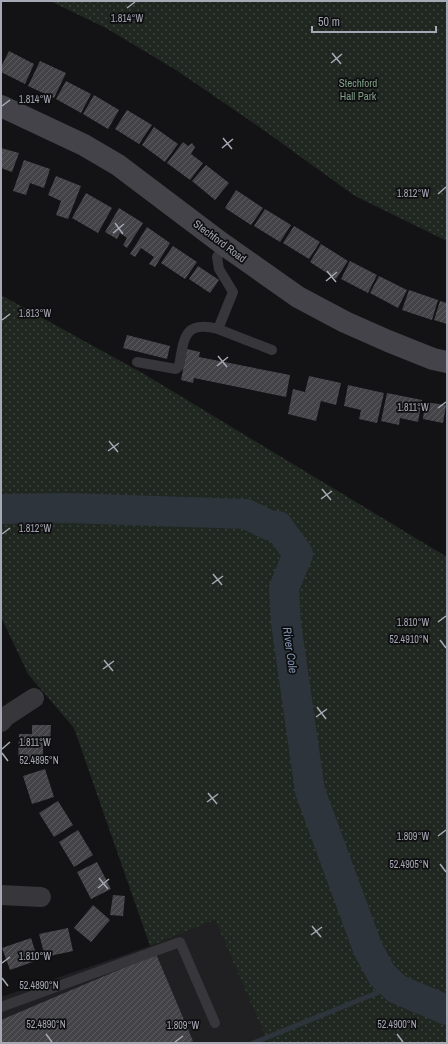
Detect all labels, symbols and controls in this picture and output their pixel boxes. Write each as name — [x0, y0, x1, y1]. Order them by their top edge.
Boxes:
scale bar — [312, 8, 436, 34]
text: 1.814°W — [111, 12, 143, 25]
text: 50 m — [318, 14, 340, 30]
park label: Stechford Hall Park — [339, 76, 377, 103]
text: 1.814°W — [19, 93, 51, 106]
text: 1.812°W — [397, 187, 429, 200]
street label: Stechford Road — [191, 217, 249, 265]
text: 1.813°W — [19, 307, 51, 320]
text: 1.811°W — [397, 401, 429, 414]
text: 1.812°W — [19, 522, 51, 535]
text: 1.810°W — [397, 616, 429, 629]
water label: River Cole — [279, 626, 301, 675]
text: 52.4910°N — [389, 633, 429, 646]
text: 1.811°W — [19, 736, 51, 749]
text: 52.4895°N — [19, 754, 59, 767]
text: 1.809°W — [397, 830, 429, 843]
text: 52.4905°N — [389, 858, 429, 871]
text: 1.810°W — [19, 950, 51, 963]
text: 52.4890°N — [19, 979, 59, 992]
text: 52.4890°N — [26, 1018, 66, 1031]
text: 52.4900°N — [377, 1018, 417, 1031]
text: 1.809°W — [167, 1019, 199, 1032]

